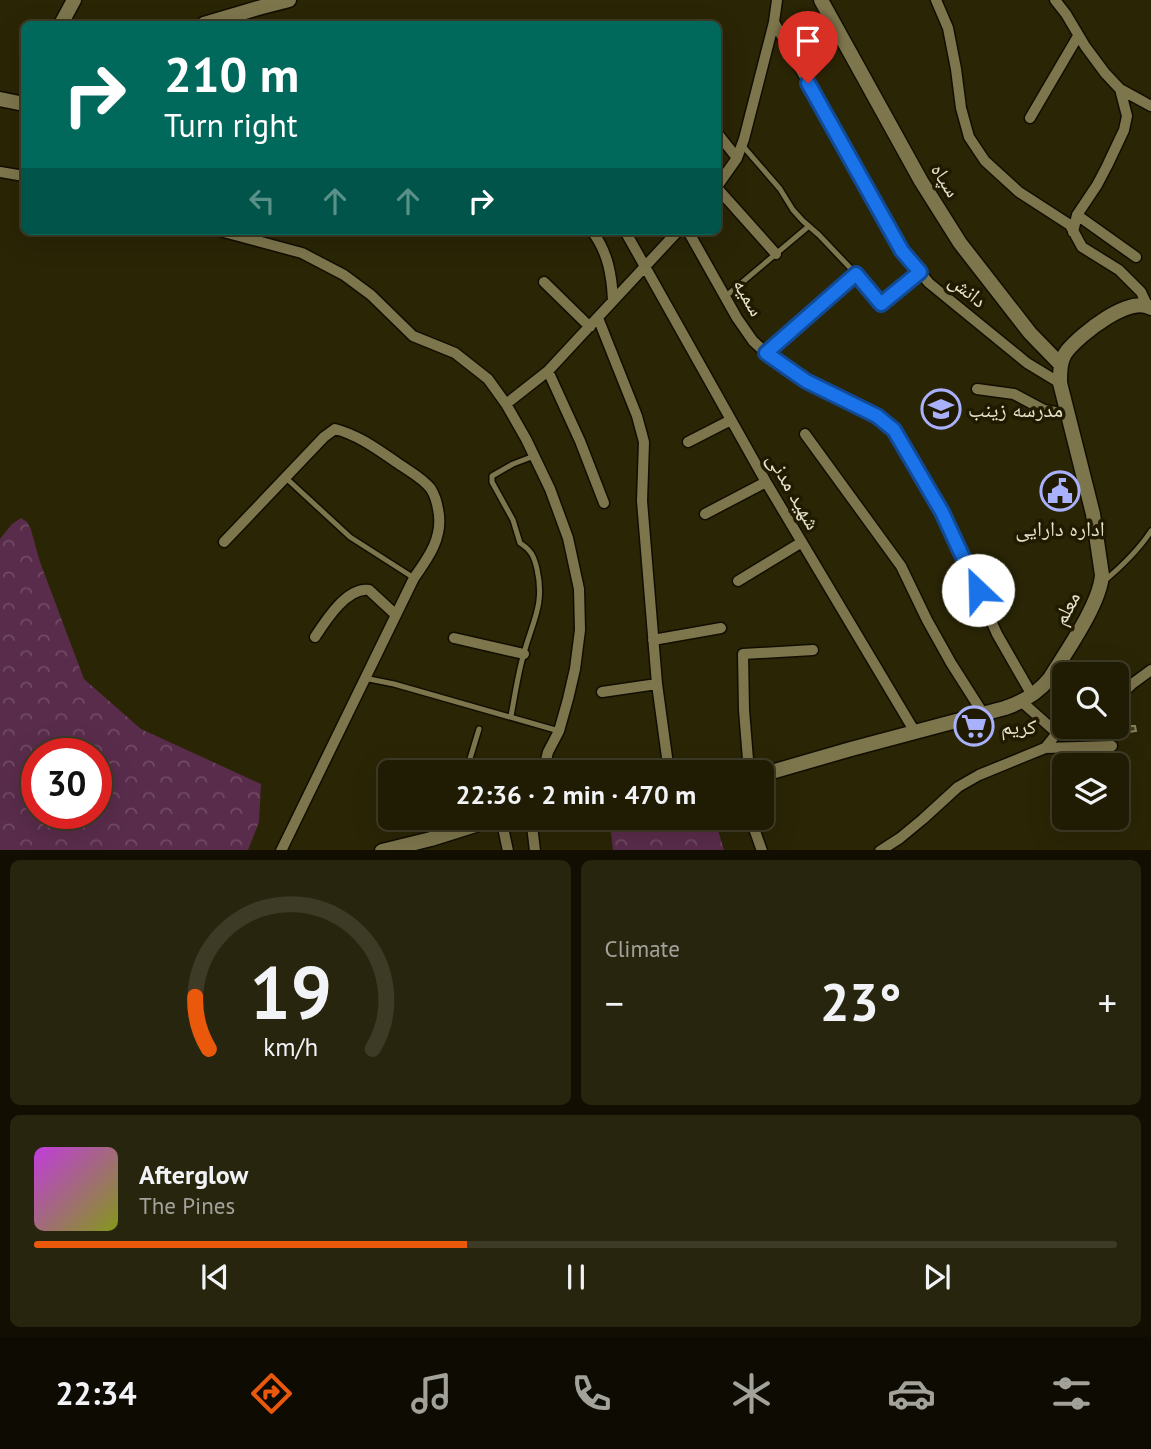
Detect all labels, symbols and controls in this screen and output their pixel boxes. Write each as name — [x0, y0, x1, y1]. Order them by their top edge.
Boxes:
pin — [778, 11, 838, 83]
icon: arrive — [789, 22, 827, 60]
text: 210 m — [164, 42, 299, 106]
icon: right — [49, 49, 140, 140]
text: Turn right — [164, 104, 298, 146]
street label: سپاه — [925, 158, 967, 202]
icon: left — [243, 182, 281, 220]
icon: ahead — [316, 182, 354, 220]
icon: ahead — [389, 182, 427, 220]
icon: right — [462, 182, 500, 220]
street label: دانش — [944, 267, 992, 313]
street label: سمیه — [727, 273, 771, 321]
school or university icon: مدرسه زینب — [920, 388, 962, 430]
place label: مدرسه زینب — [968, 396, 1063, 423]
street label: شهید مدنی — [761, 448, 827, 534]
public building icon: اداره دارایی — [1039, 470, 1081, 512]
place label: اداره دارایی — [1015, 515, 1105, 542]
position arrow — [941, 553, 1015, 627]
street label: معلم — [1046, 586, 1087, 630]
map controls — [1052, 662, 1129, 830]
button: search — [1052, 662, 1129, 739]
supermarket icon: کریم — [953, 705, 995, 747]
place label: کریم — [1001, 713, 1037, 741]
speed limit sign: 30 — [21, 738, 112, 829]
button: layers — [1052, 753, 1129, 830]
text: 22:36 · 2 min · 470 m — [456, 778, 696, 811]
text: Climate — [605, 934, 680, 963]
text: 19 — [249, 945, 332, 1039]
text: 23° — [820, 968, 902, 1035]
text: − — [605, 978, 624, 1027]
text: + — [1098, 978, 1117, 1027]
text: km/h — [263, 1030, 318, 1062]
text: Afterglow — [139, 1158, 248, 1191]
text: The Pines — [139, 1191, 235, 1220]
icon: previous — [196, 1258, 234, 1296]
icon: pause — [557, 1258, 595, 1296]
icon: next — [918, 1258, 956, 1296]
icon: directions — [247, 1369, 296, 1418]
icon: music — [407, 1369, 456, 1418]
icon: phone — [567, 1369, 616, 1418]
icon: climate — [727, 1369, 776, 1418]
icon: car — [887, 1369, 936, 1418]
icon: filters — [1047, 1369, 1096, 1418]
text: 22:34 — [55, 1372, 137, 1414]

